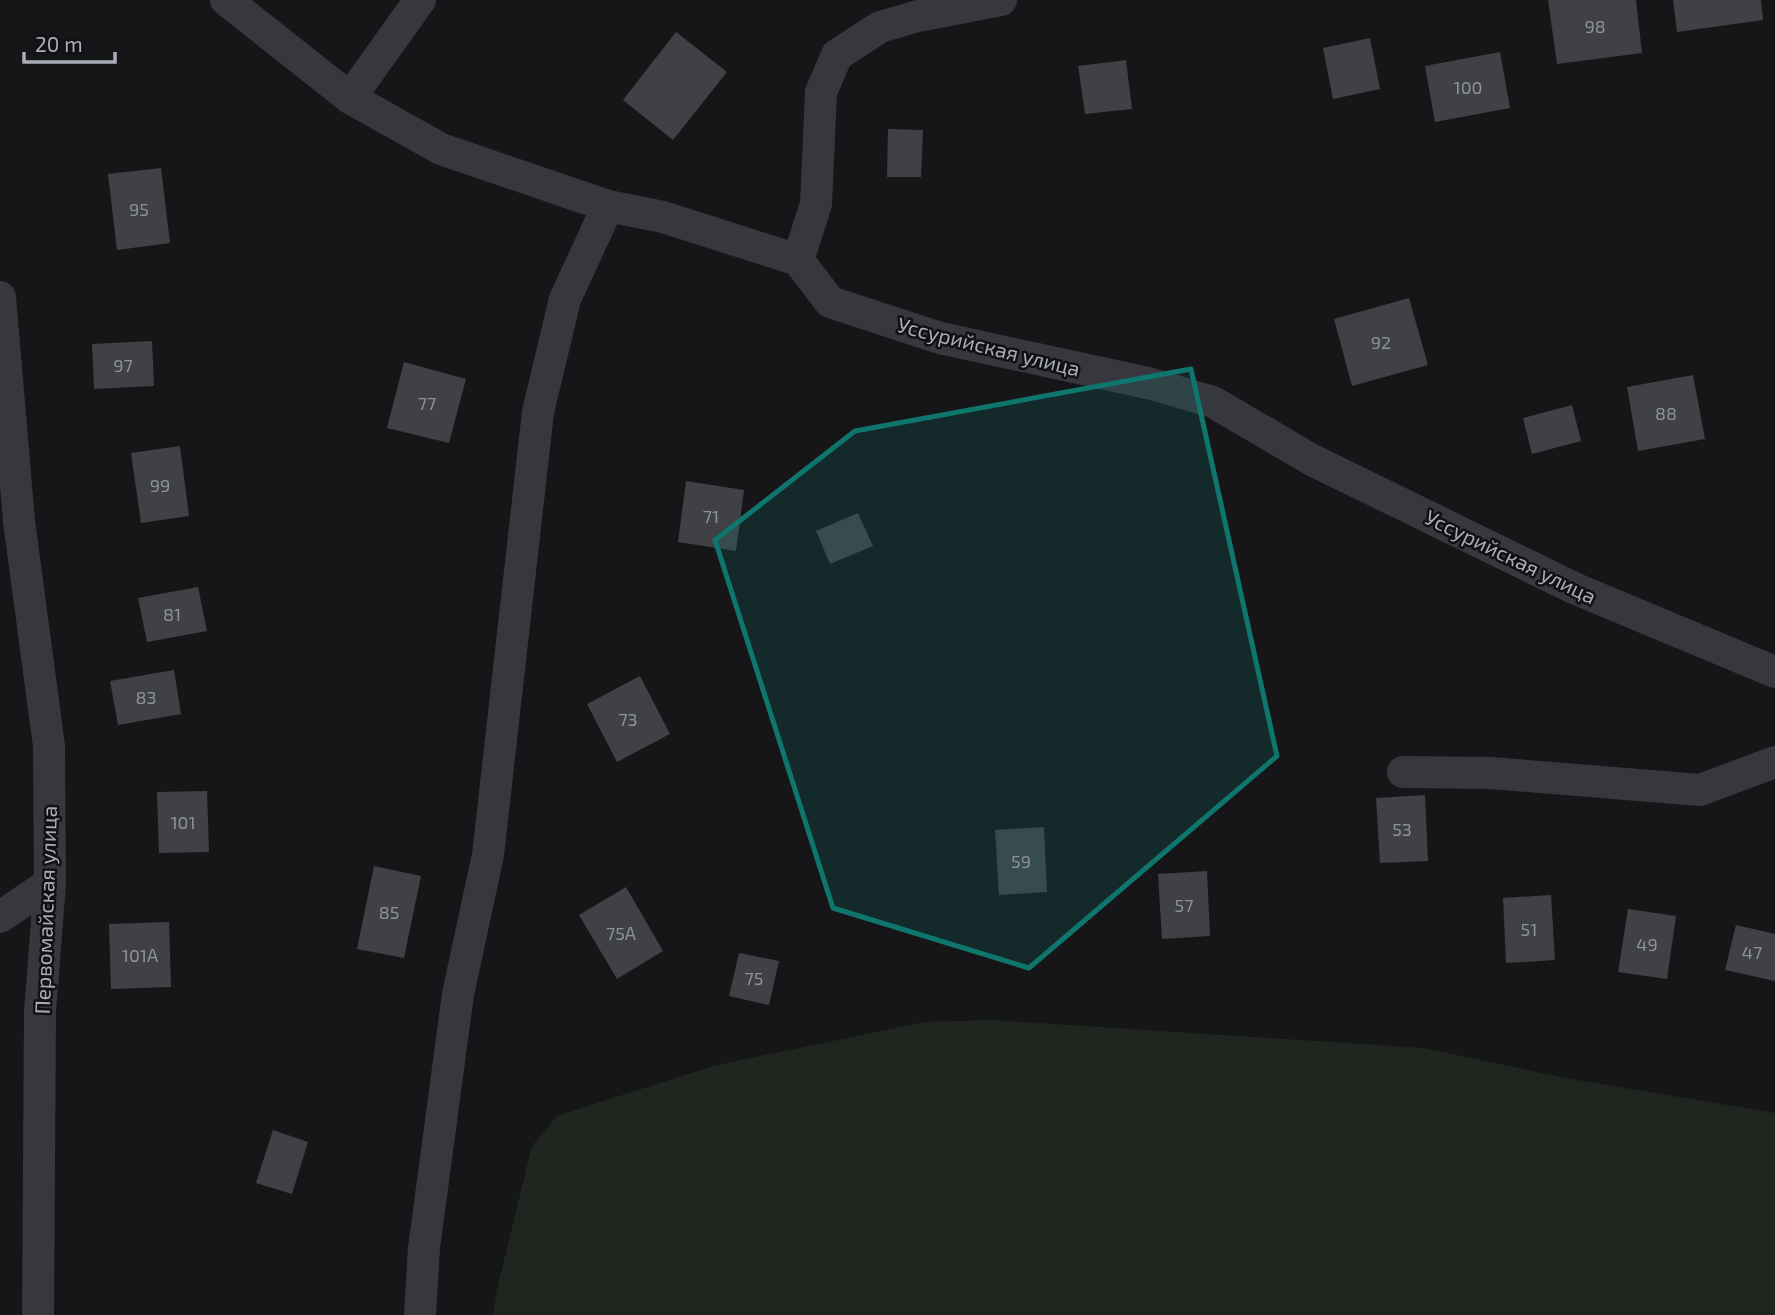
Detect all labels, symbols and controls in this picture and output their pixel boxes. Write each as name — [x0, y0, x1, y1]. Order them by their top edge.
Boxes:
house number: 98 — [1584, 15, 1606, 37]
scale bar — [24, 21, 116, 65]
text: 20 m — [35, 31, 83, 56]
house number: 100 — [1454, 76, 1482, 98]
house number: 95 — [129, 198, 149, 220]
street label: Уссурийская улица — [895, 311, 1083, 382]
house number: 92 — [1371, 331, 1391, 353]
house number: 97 — [113, 354, 133, 376]
house number: 77 — [418, 392, 436, 414]
house number: 88 — [1655, 402, 1677, 424]
house number: 99 — [150, 474, 170, 496]
street label: Уссурийская улица — [1421, 504, 1601, 609]
house number: 71 — [703, 505, 719, 527]
house number: 81 — [163, 603, 181, 625]
house number: 83 — [136, 686, 156, 708]
house number: 73 — [618, 708, 638, 730]
street label: Первомайская улица — [29, 805, 62, 1015]
house number: 101 — [170, 811, 196, 833]
house number: 53 — [1392, 818, 1412, 840]
house number: 59 — [1011, 850, 1031, 872]
house number: 57 — [1175, 894, 1193, 916]
house number: 85 — [379, 901, 399, 923]
house number: 51 — [1521, 918, 1537, 940]
house number: 75А — [606, 922, 637, 944]
house number: 49 — [1636, 933, 1658, 955]
house number: 47 — [1742, 941, 1762, 963]
house number: 101А — [122, 944, 159, 966]
house number: 75 — [745, 967, 763, 989]

